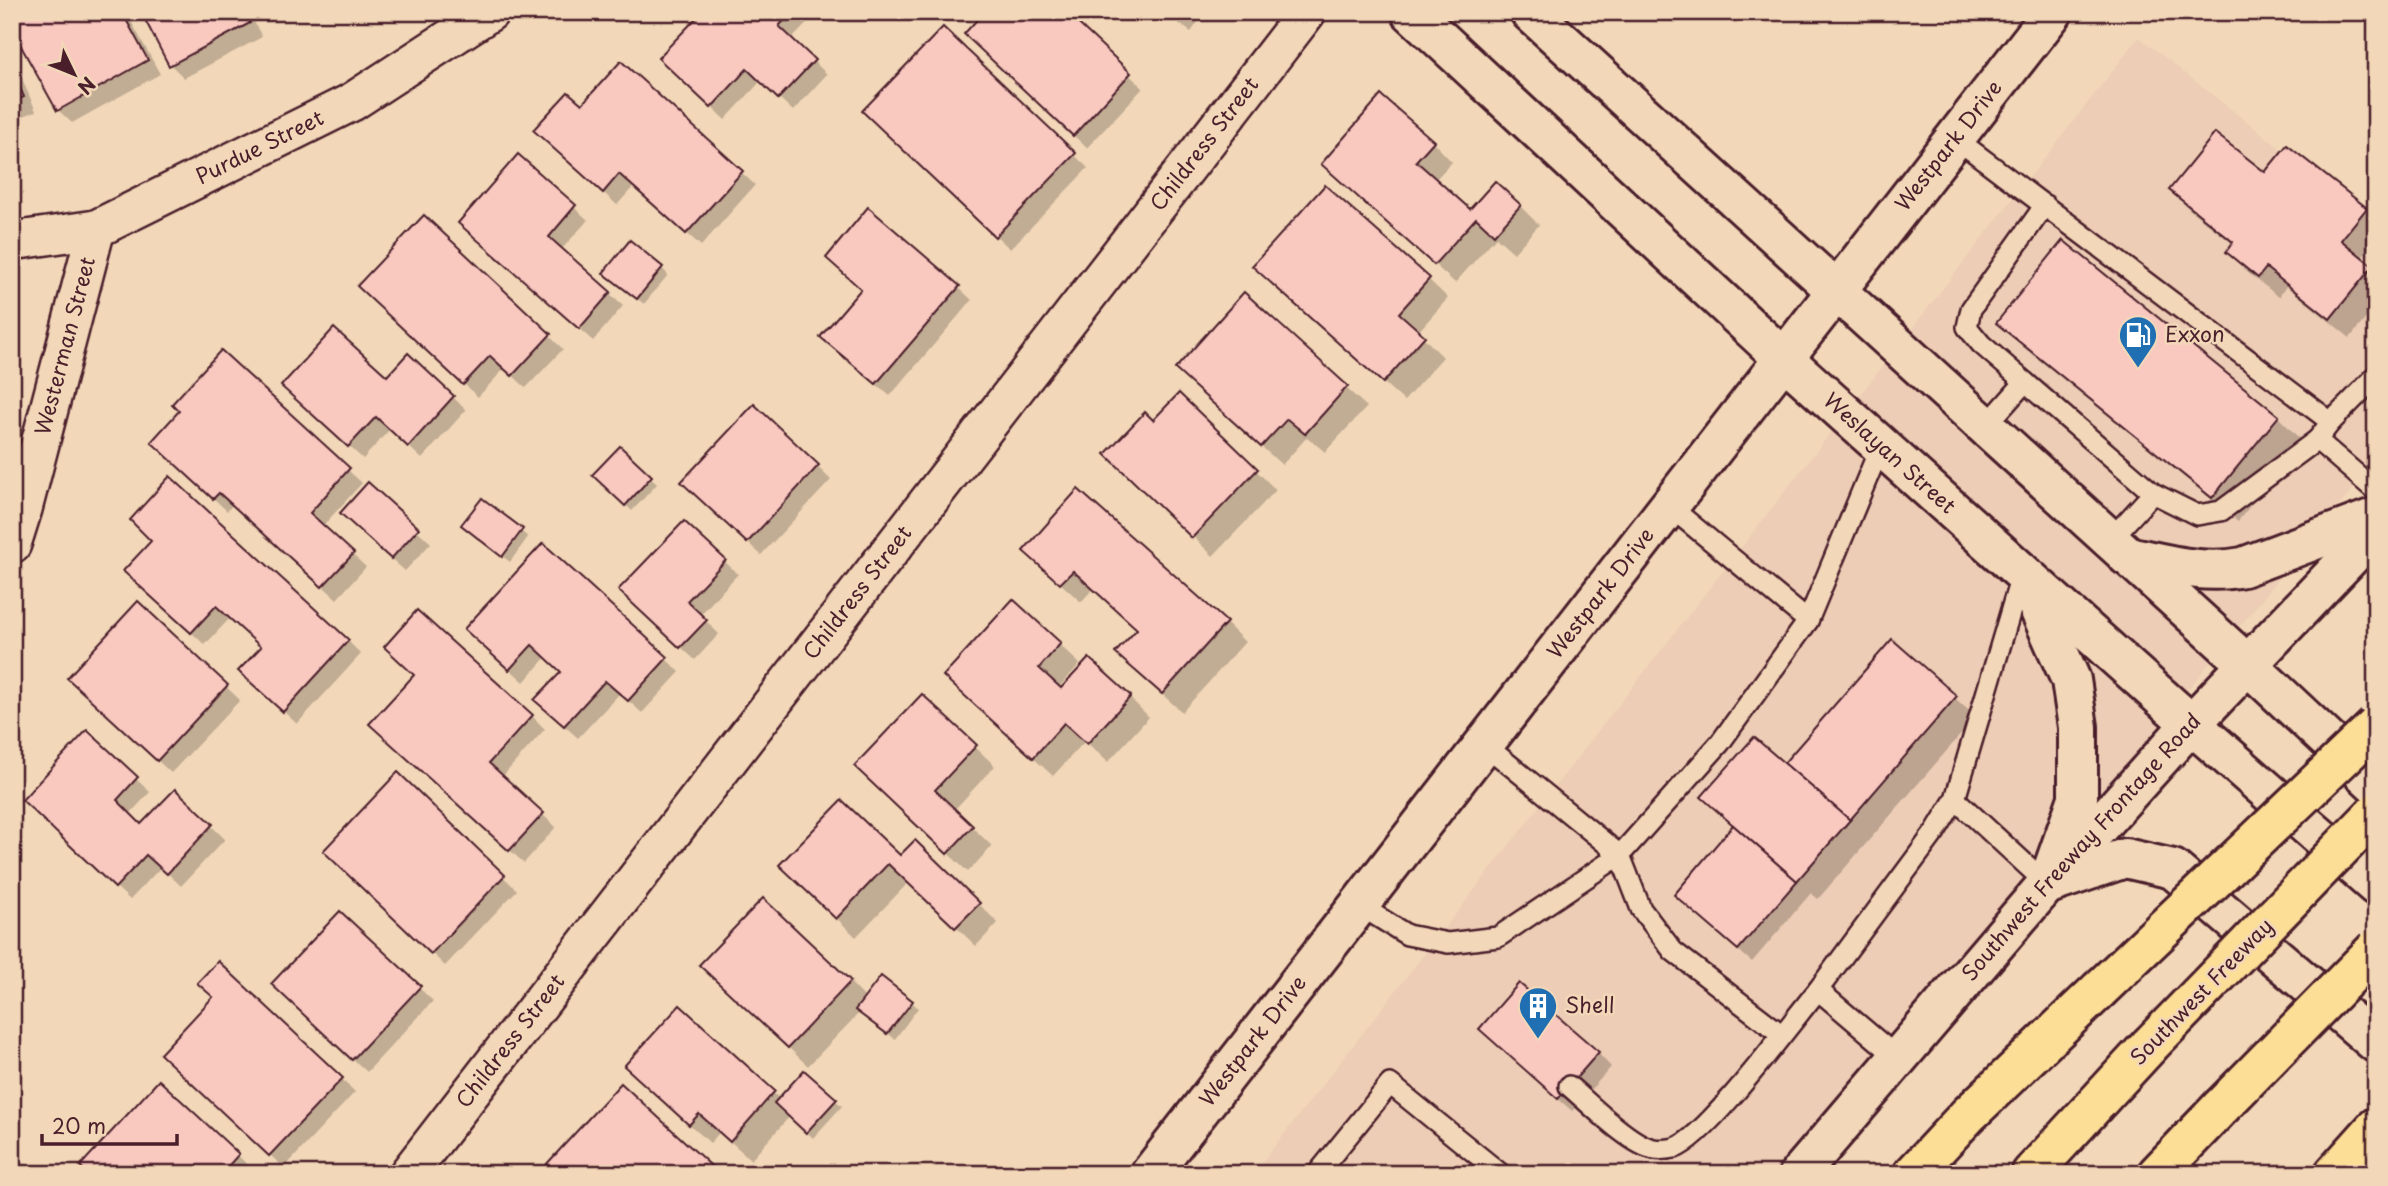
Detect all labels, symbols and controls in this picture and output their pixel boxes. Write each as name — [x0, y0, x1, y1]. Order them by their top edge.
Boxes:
north arrow — [38, 38, 108, 108]
street label: Childress Street — [1141, 69, 1265, 217]
text: N — [72, 71, 103, 101]
street label: Westpark Drive — [1886, 72, 2009, 217]
street label: Purdue Street — [190, 101, 329, 191]
street label: Westerman Street — [25, 253, 102, 438]
fuel station icon: Exxon — [2117, 314, 2159, 369]
place label: Exxon — [2165, 317, 2225, 349]
street label: Weslayan Street — [1817, 384, 1964, 520]
street label: Childress Street — [794, 518, 918, 665]
street label: Westpark Drive — [1538, 520, 1661, 665]
street label: Southwest Freeway Frontage Road — [1953, 705, 2207, 987]
street label: Southwest Freeway — [2122, 910, 2279, 1071]
street label: Childress Street — [447, 966, 571, 1114]
street label: Westpark Drive — [1190, 968, 1313, 1113]
building icon: Shell — [1517, 985, 1559, 1040]
place label: Shell — [1565, 988, 1614, 1020]
scale bar — [42, 1102, 177, 1146]
text: 20 m — [52, 1109, 106, 1141]

